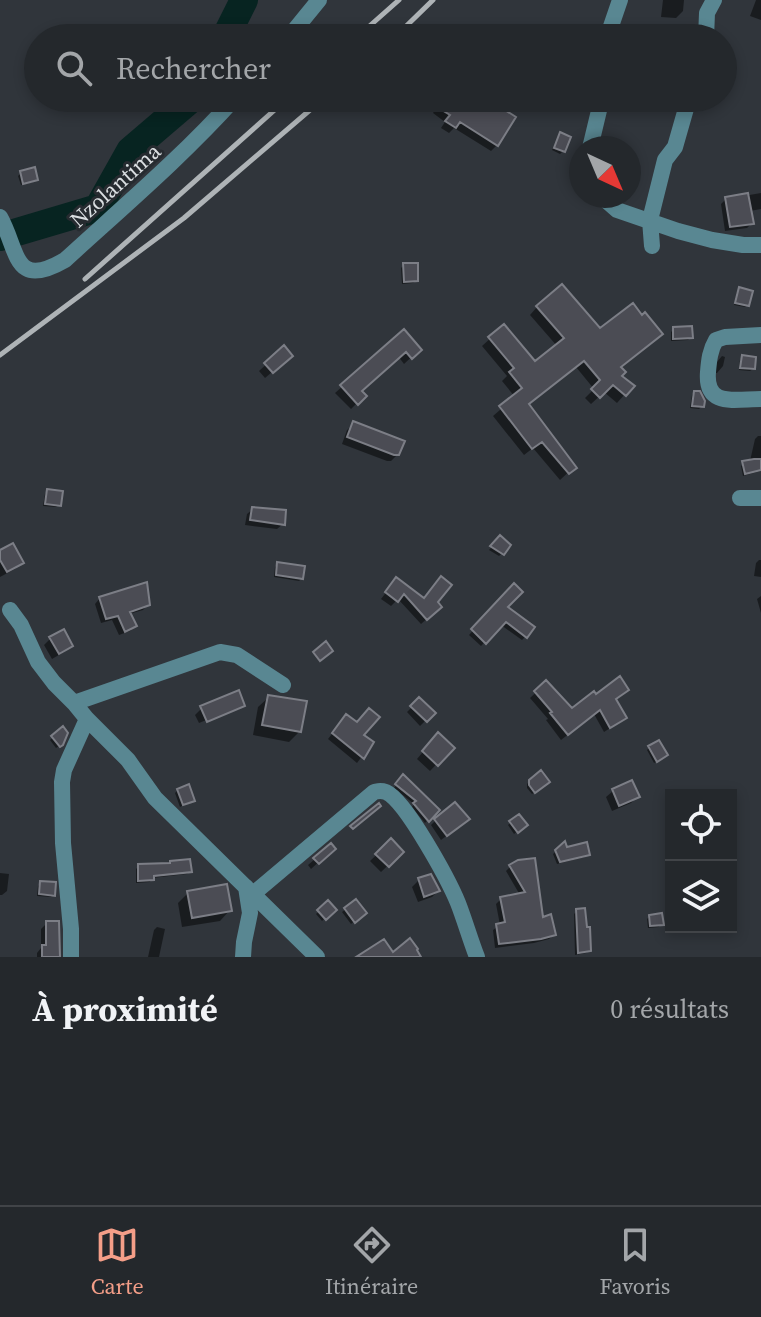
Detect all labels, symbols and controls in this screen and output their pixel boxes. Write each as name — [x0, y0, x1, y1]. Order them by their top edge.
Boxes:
search box — [24, 24, 737, 112]
icon: search — [52, 46, 96, 90]
text: Rechercher — [116, 48, 271, 89]
street label: Nzolantima — [63, 136, 168, 234]
north arrow — [569, 136, 641, 208]
map controls — [665, 789, 737, 933]
button: locate — [665, 789, 737, 861]
button: layers — [665, 861, 737, 933]
text: À proximité — [32, 986, 218, 1032]
text: 0 résultats — [610, 991, 729, 1027]
tab: Carte — [91, 1223, 144, 1301]
tab: Itinéraire — [325, 1223, 418, 1301]
tab: Favoris — [600, 1223, 670, 1301]

